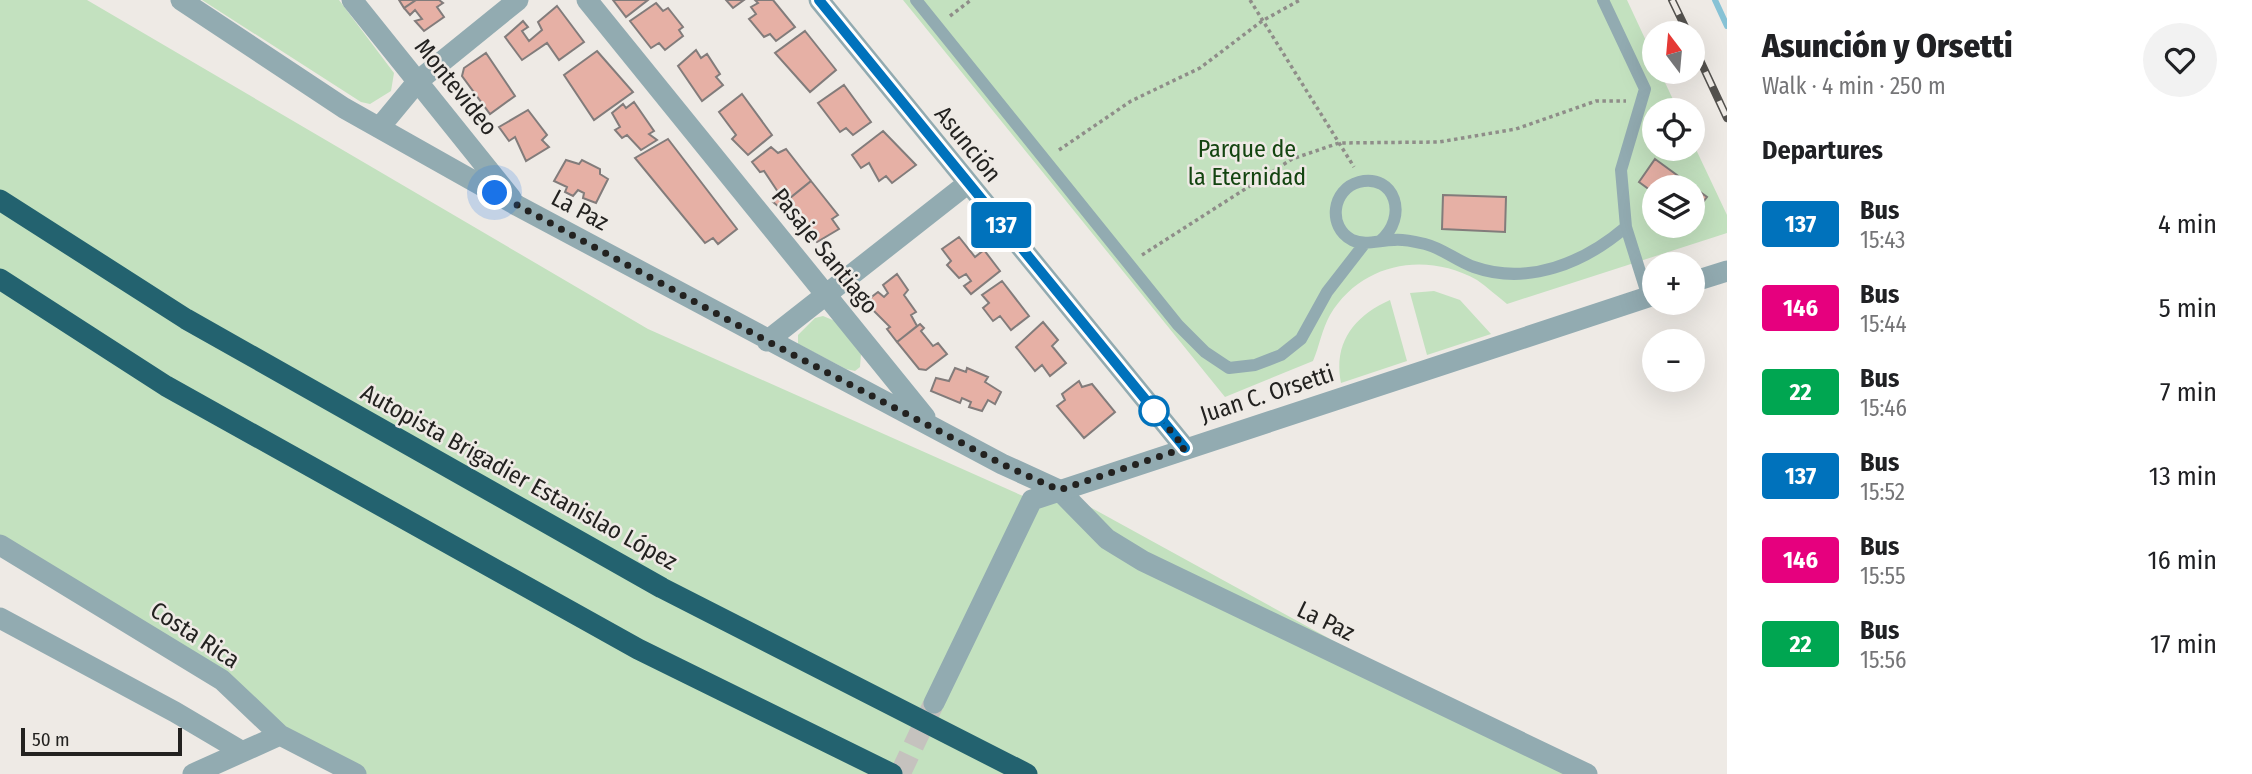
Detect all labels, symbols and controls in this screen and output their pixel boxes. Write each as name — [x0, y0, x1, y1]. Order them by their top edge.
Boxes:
north arrow — [1642, 21, 1704, 84]
map controls — [1642, 21, 1705, 392]
button: heart — [2143, 23, 2217, 97]
text: Asunción y Orsetti — [1762, 26, 2013, 66]
street label: Montevideo — [409, 33, 503, 141]
text: Walk · 4 min · 250 m — [1762, 72, 1946, 100]
button: locate — [1642, 98, 1705, 161]
street label: Asunción — [929, 100, 1007, 188]
park label: Parque de la Eternidad — [1188, 135, 1306, 191]
text: Departures — [1762, 135, 1883, 166]
your location — [477, 175, 512, 210]
button: layers — [1642, 175, 1705, 238]
street label: La Paz — [547, 183, 613, 237]
street label: Pasaje Santiago — [766, 183, 884, 319]
text: Bus — [1860, 195, 1899, 226]
line badge: 137 — [961, 202, 1041, 248]
text: 4 min — [2158, 209, 2217, 240]
text: 137 — [1785, 210, 1816, 238]
text: 137 — [985, 211, 1017, 239]
text: 15:43 — [1860, 226, 1905, 254]
button: + — [1642, 252, 1705, 315]
text: Bus — [1860, 279, 1899, 310]
text: 5 min — [2159, 293, 2217, 324]
text: 146 — [1783, 294, 1818, 322]
text: 15:44 — [1860, 310, 1907, 338]
button: − — [1642, 329, 1705, 392]
street label: Juan C. Orsetti — [1197, 359, 1337, 429]
text: Bus — [1860, 363, 1899, 394]
text: 7 min — [2160, 377, 2217, 408]
street label: Autopista Brigadier Estanislao López — [356, 378, 682, 576]
text: 22 — [1789, 378, 1812, 406]
text: 15:46 — [1860, 394, 1907, 422]
unlabelled marker — [1139, 396, 1169, 426]
text: Bus — [1860, 447, 1899, 478]
text: 13 min — [2149, 461, 2217, 492]
text: 137 — [1785, 462, 1816, 490]
text: 15:52 — [1860, 478, 1905, 506]
text: Bus — [1860, 531, 1899, 562]
text: 16 min — [2148, 545, 2217, 576]
text: 146 — [1783, 546, 1818, 574]
text: 15:55 — [1860, 562, 1906, 590]
street label: La Paz — [1293, 595, 1359, 647]
street label: Costa Rica — [145, 596, 245, 674]
text: Bus — [1860, 615, 1899, 646]
text: 17 min — [2150, 629, 2217, 660]
text: 22 — [1789, 630, 1812, 658]
text: 15:56 — [1860, 646, 1906, 674]
scale bar — [21, 725, 182, 757]
text: 50 m — [32, 728, 70, 751]

